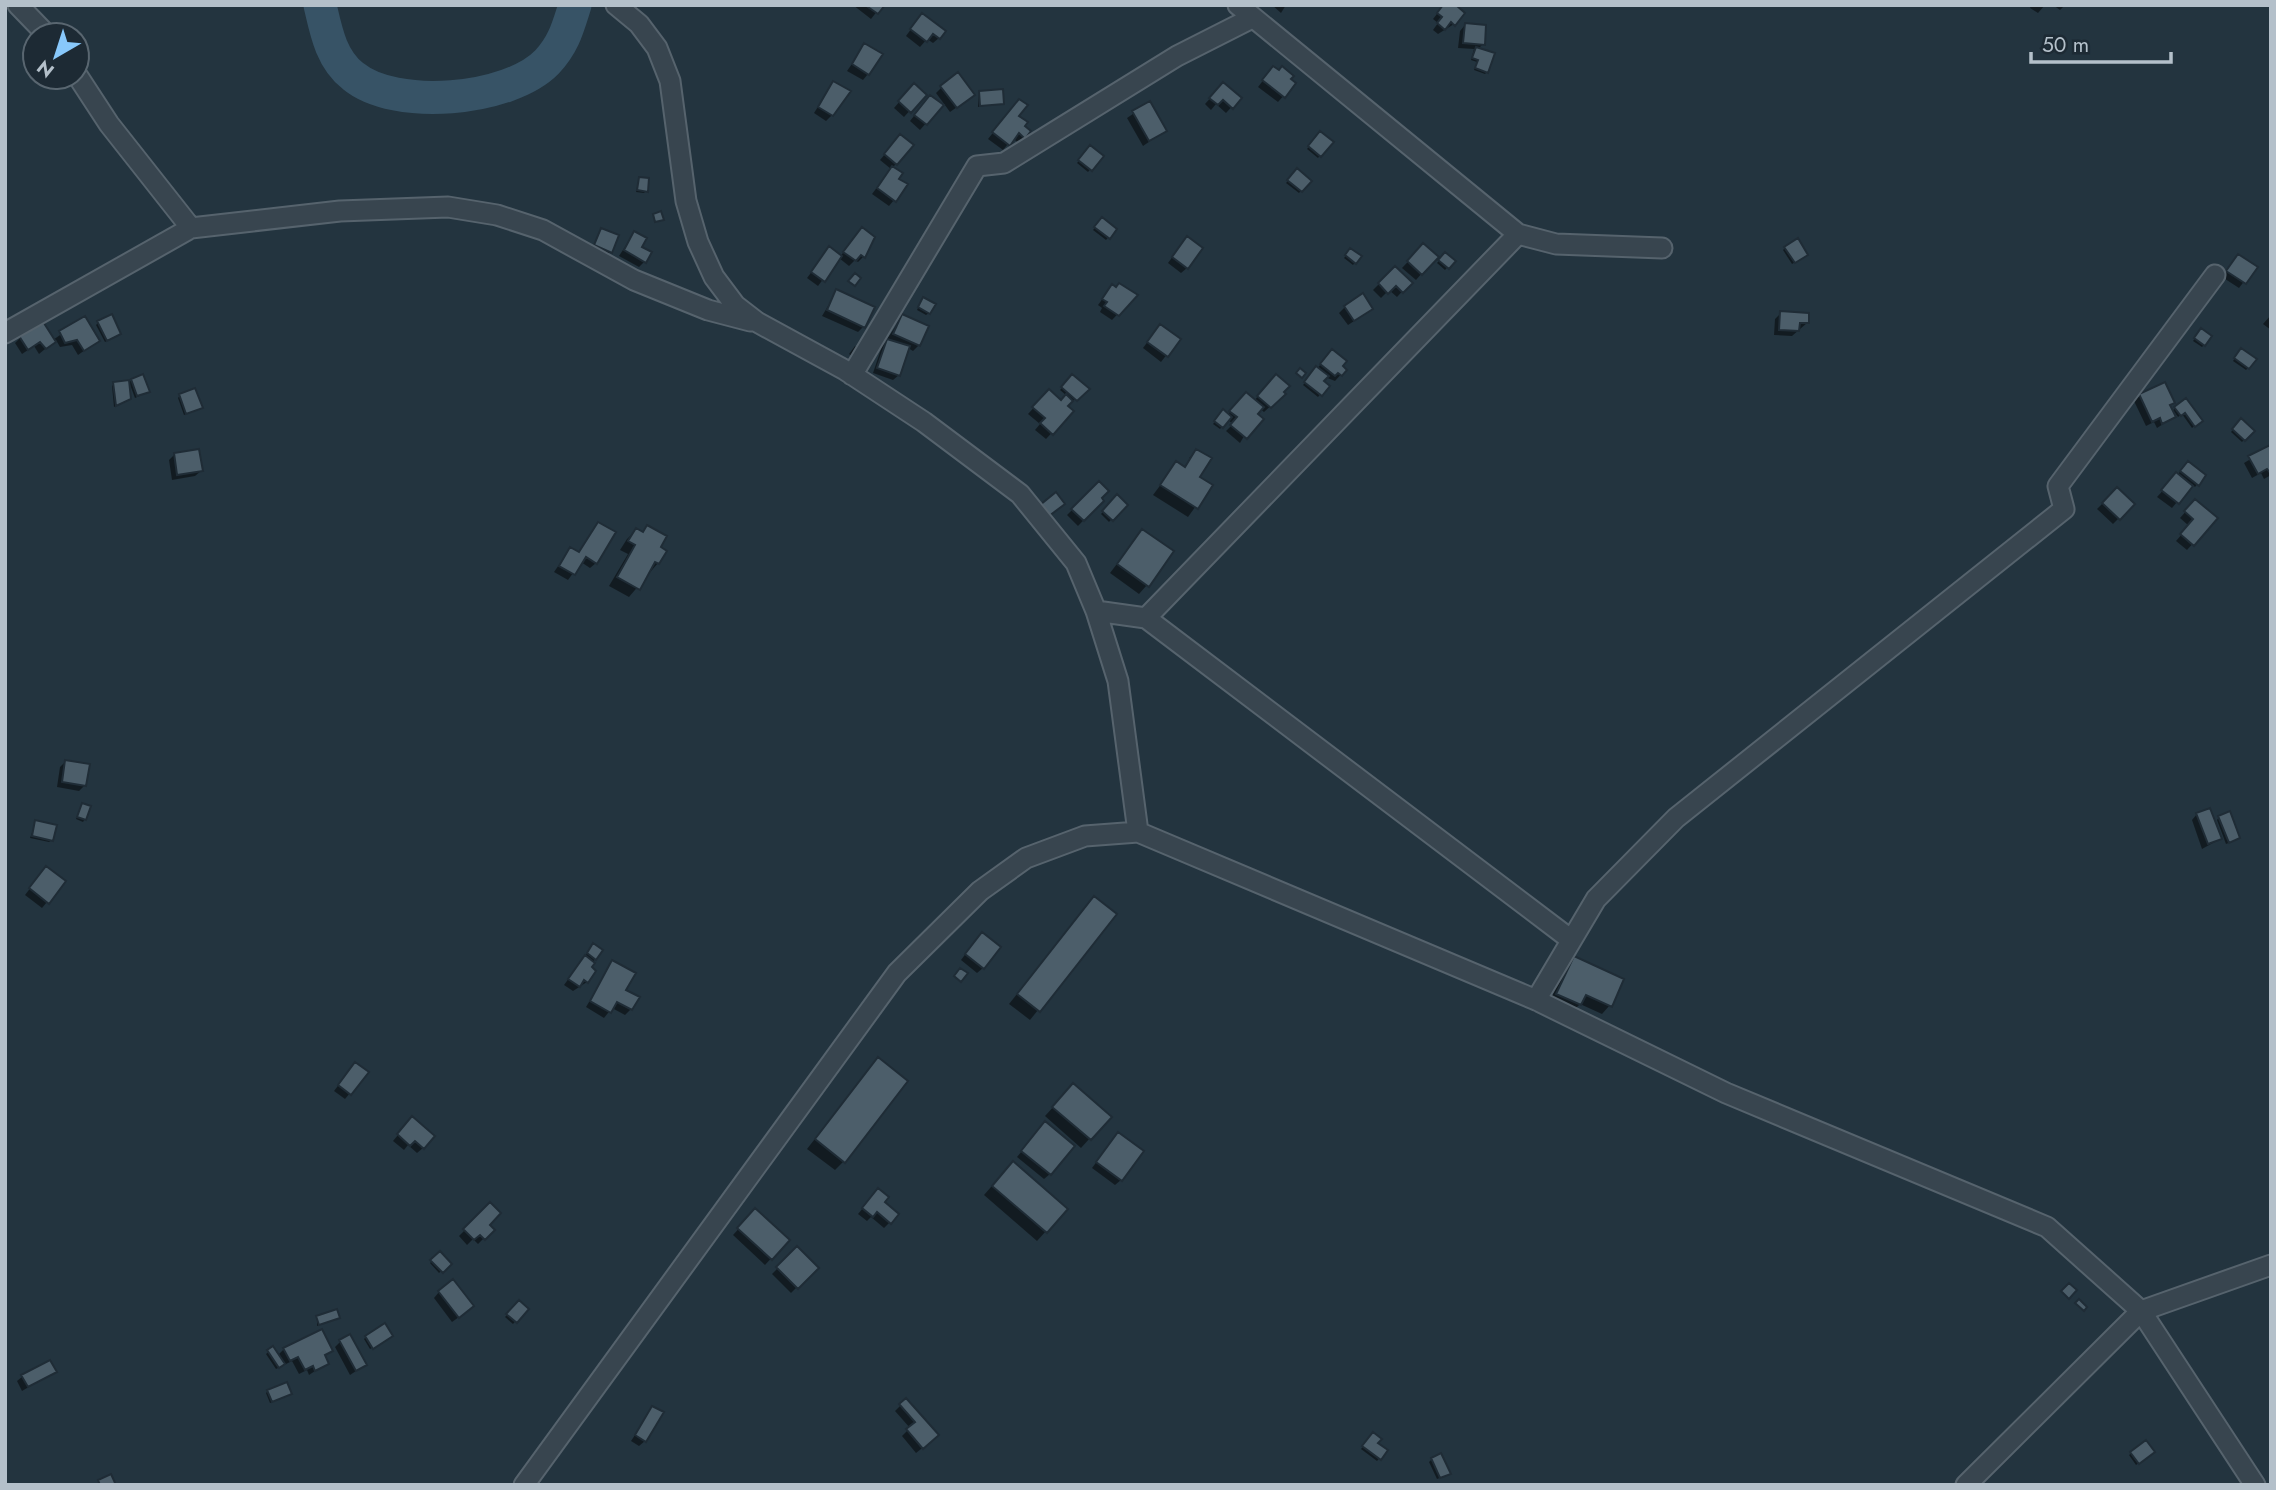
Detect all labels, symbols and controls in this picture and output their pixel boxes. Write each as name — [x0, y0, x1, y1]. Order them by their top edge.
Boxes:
north arrow — [21, 21, 91, 91]
scale bar — [2031, 21, 2171, 65]
text: 50 m — [2042, 30, 2089, 60]
text: N — [31, 54, 60, 84]

